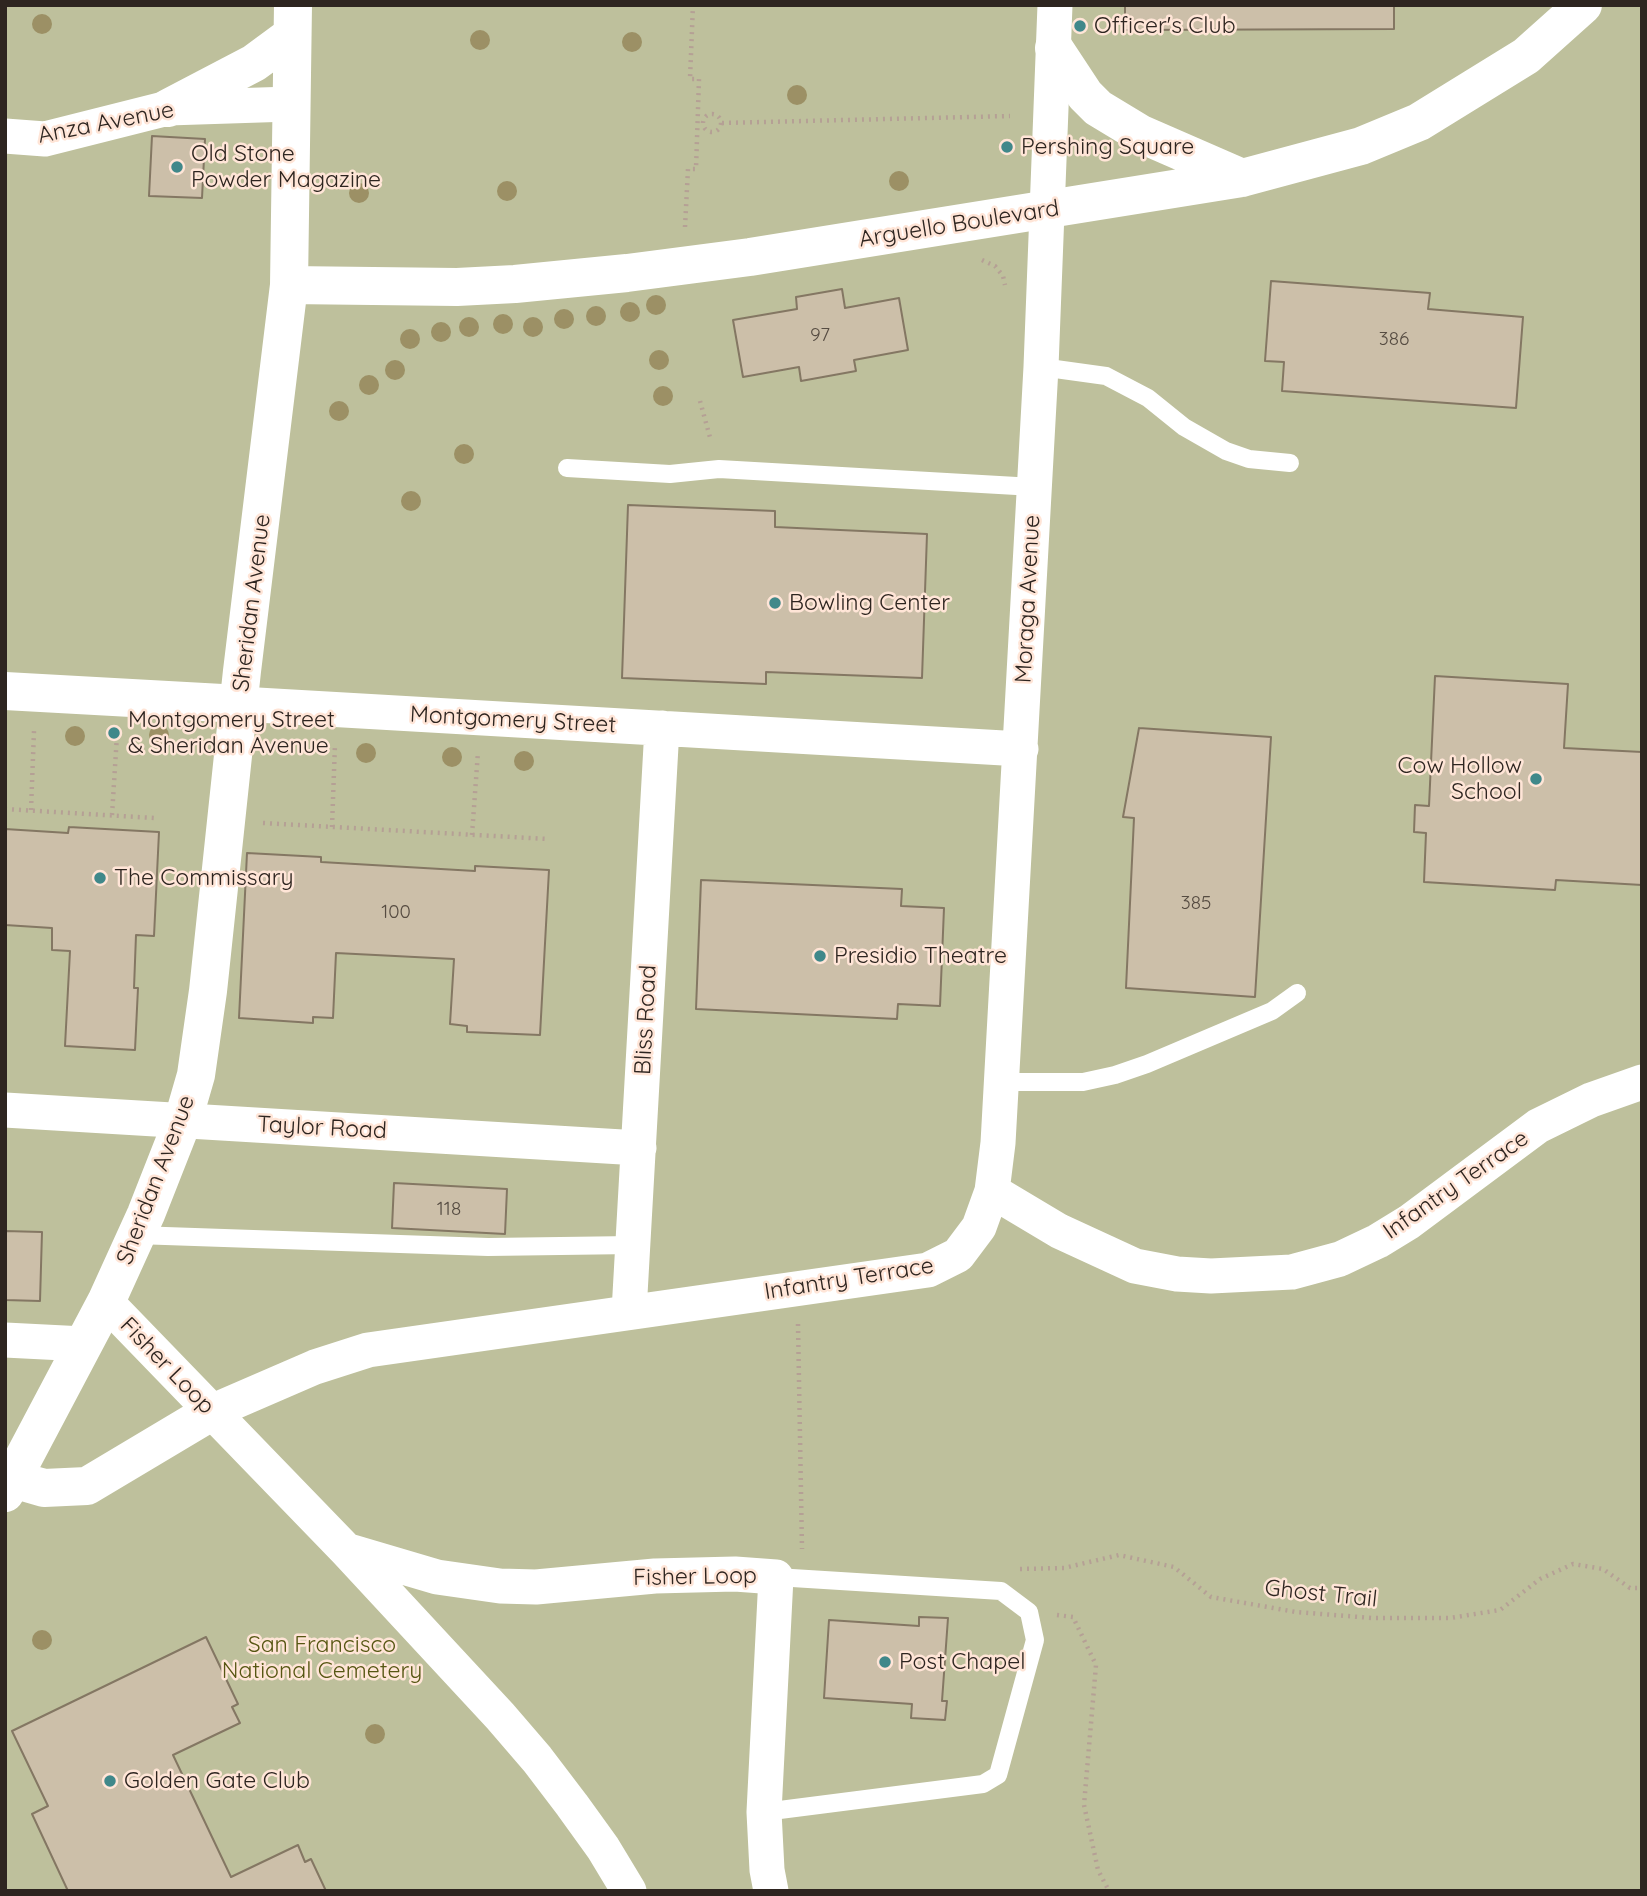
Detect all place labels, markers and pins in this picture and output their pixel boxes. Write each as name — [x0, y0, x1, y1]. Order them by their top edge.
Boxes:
place label: Officer's Club — [1094, 12, 1236, 40]
marker: Officer's Club — [1072, 18, 1088, 34]
place label: Pershing Square — [1021, 133, 1194, 161]
marker: Pershing Square — [999, 139, 1015, 155]
place label: Old Stone Powder Magazine — [191, 140, 381, 194]
marker: Old Stone Powder Magazine — [169, 159, 185, 175]
place label: Bowling Center — [789, 589, 950, 617]
marker: Bowling Center — [767, 595, 783, 611]
place label: Montgomery Street & Sheridan Avenue — [128, 706, 335, 760]
marker: Montgomery Street & Sheridan Avenue — [106, 725, 122, 741]
place label: Cow Hollow School — [1398, 752, 1522, 806]
marker: Cow Hollow School — [1528, 771, 1544, 787]
place label: The Commissary — [114, 864, 294, 892]
marker: The Commissary — [92, 870, 108, 886]
place label: Presidio Theatre — [834, 942, 1007, 970]
marker: Presidio Theatre — [812, 948, 828, 964]
place label: Post Chapel — [899, 1648, 1025, 1676]
marker: Post Chapel — [877, 1654, 893, 1670]
place label: Golden Gate Club — [124, 1767, 310, 1795]
marker: Golden Gate Club — [102, 1773, 118, 1789]

